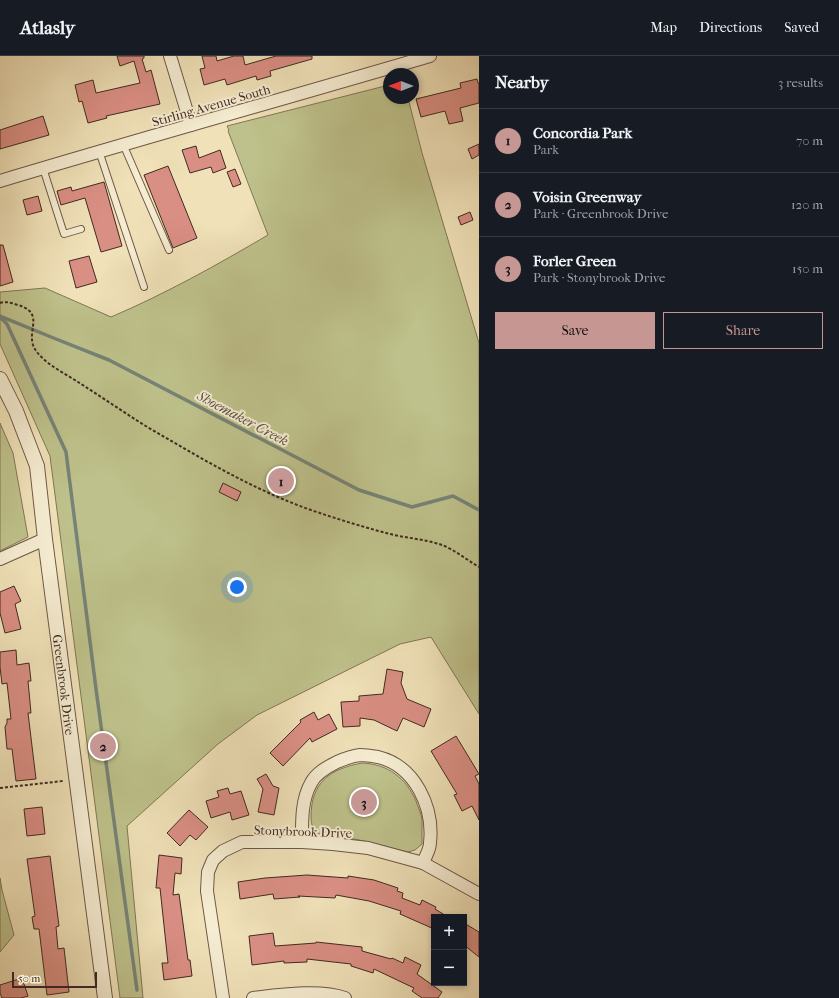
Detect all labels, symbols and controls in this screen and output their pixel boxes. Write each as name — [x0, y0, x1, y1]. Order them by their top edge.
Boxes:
text: Atlasly — [20, 17, 75, 39]
text: Map — [650, 19, 677, 36]
text: Directions — [699, 19, 762, 36]
text: Saved — [784, 19, 819, 36]
north arrow — [383, 68, 419, 104]
text: Nearby — [495, 72, 549, 92]
text: 3 results — [778, 75, 823, 90]
street label: Stirling Avenue South — [150, 81, 273, 130]
text: Concordia Park — [533, 124, 632, 142]
text: 1 — [506, 133, 510, 148]
text: 70 m — [796, 133, 823, 148]
text: Park — [533, 142, 559, 157]
text: Voisin Greenway — [533, 188, 642, 206]
text: 2 — [505, 197, 511, 212]
text: 120 m — [791, 197, 823, 212]
text: Park · Greenbrook Drive — [533, 206, 669, 221]
text: Forler Green — [533, 252, 616, 270]
text: 3 — [505, 261, 511, 276]
text: 150 m — [792, 261, 823, 276]
text: Park · Stonybrook Drive — [533, 270, 665, 285]
button: Save — [495, 312, 655, 349]
button: Share — [663, 312, 823, 349]
water label: Shoemaker Creek — [193, 387, 291, 450]
pin: 1 — [268, 466, 294, 496]
your location — [227, 577, 247, 597]
street label: Greenbrook Drive — [50, 633, 78, 737]
pin: 2 — [90, 731, 116, 761]
pin: 3 — [351, 787, 377, 817]
street label: Stonybrook Drive — [254, 822, 353, 841]
map controls — [431, 914, 467, 986]
button: + — [431, 914, 467, 950]
button: − — [431, 950, 467, 986]
scale bar — [12, 970, 97, 989]
text: 50 m — [18, 972, 40, 985]

